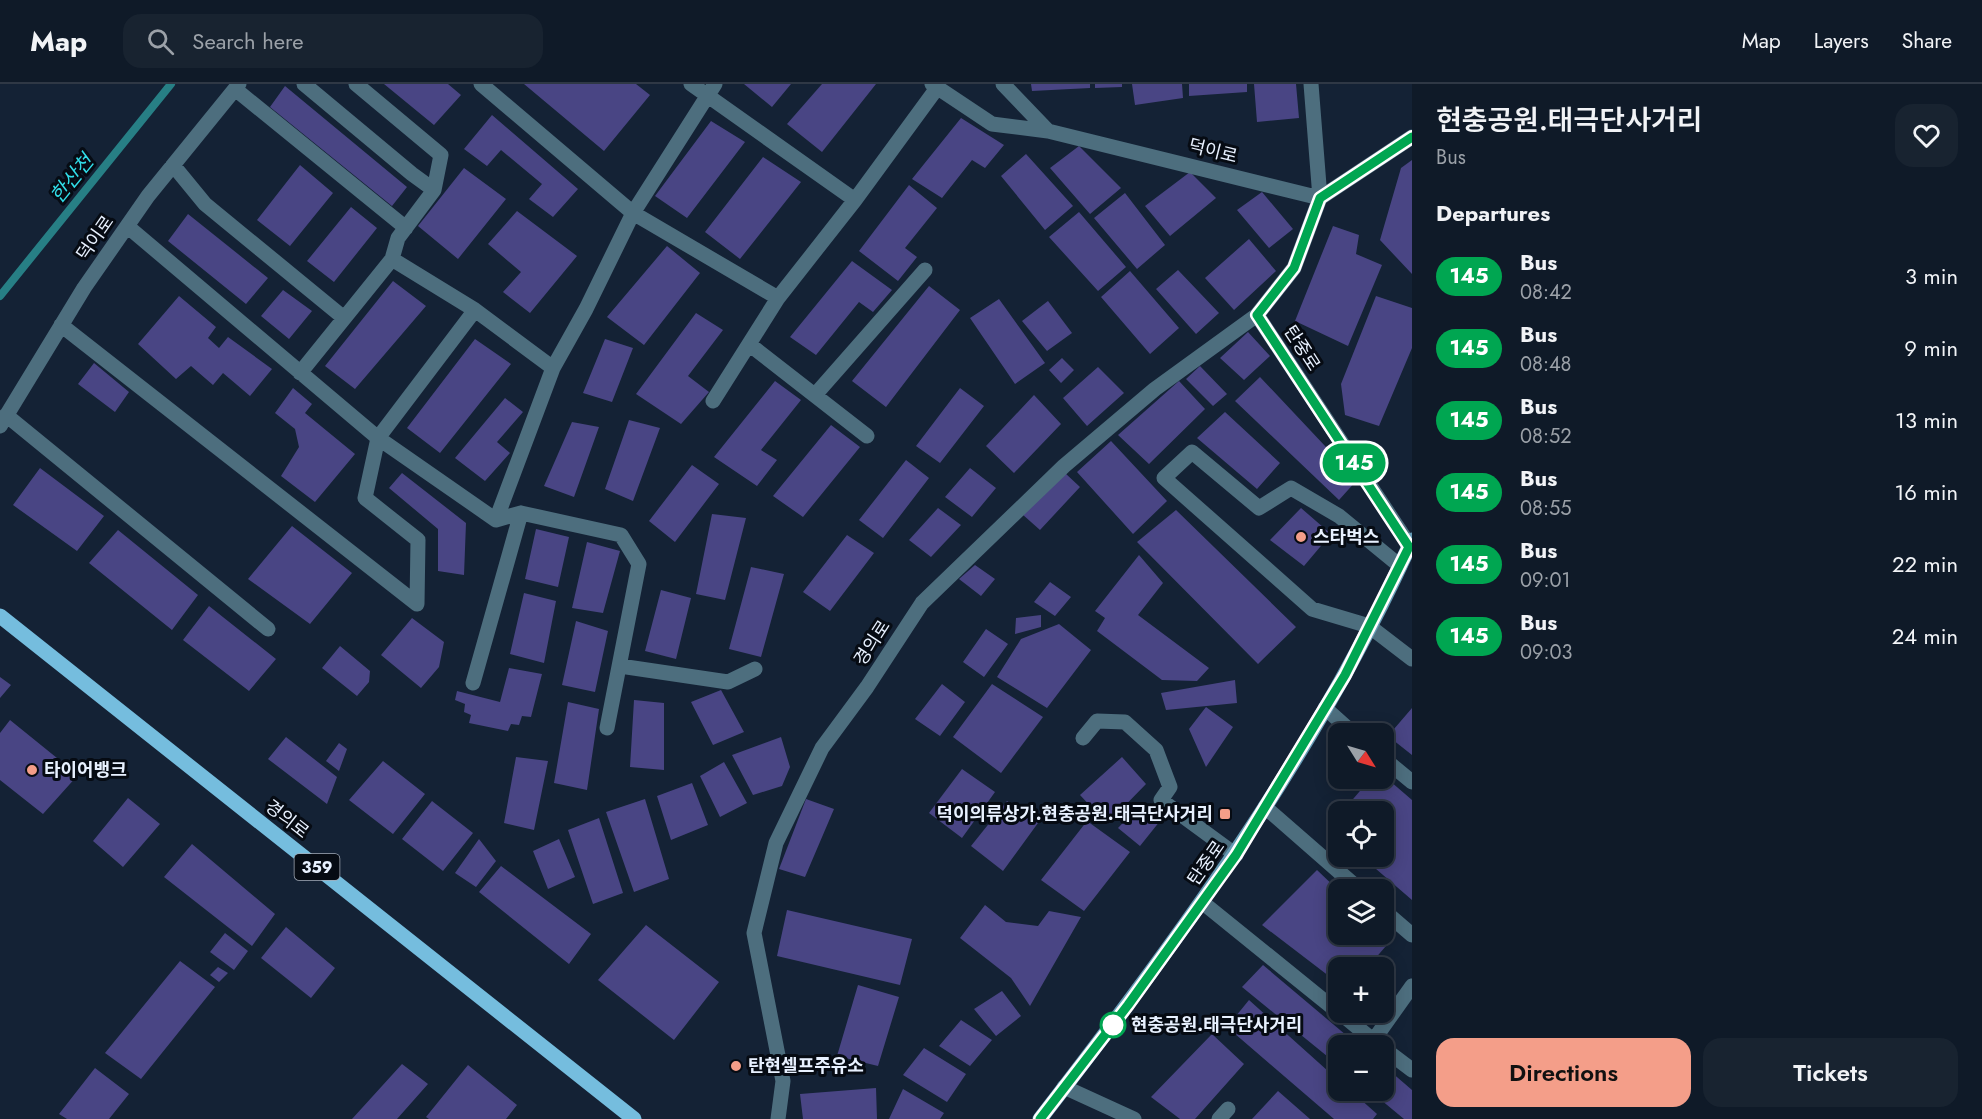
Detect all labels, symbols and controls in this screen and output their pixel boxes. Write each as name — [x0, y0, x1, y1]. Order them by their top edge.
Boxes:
search box — [123, 14, 543, 68]
text: Map — [30, 21, 87, 62]
icon: search — [144, 25, 177, 58]
text: Search here — [192, 25, 304, 57]
text: Map — [1742, 26, 1781, 56]
text: Layers — [1814, 26, 1869, 56]
text: Share — [1902, 26, 1952, 56]
text: 현충공원.태극단사거리 — [1436, 100, 1702, 141]
button: heart — [1895, 104, 1958, 167]
street label: 덕이로 — [1186, 132, 1240, 170]
text: Bus — [1436, 143, 1466, 172]
water label: 한산천 — [43, 146, 102, 210]
text: Departures — [1436, 197, 1550, 229]
street label: 덕이로 — [70, 210, 120, 266]
text: Bus — [1520, 246, 1557, 278]
text: 3 min — [1905, 260, 1958, 292]
text: 145 — [1450, 261, 1488, 291]
text: 08:42 — [1520, 278, 1572, 307]
text: Bus — [1520, 318, 1557, 350]
street label: 탄중로 — [1278, 320, 1326, 376]
text: 9 min — [1904, 332, 1958, 364]
text: 145 — [1450, 333, 1488, 363]
text: 08:48 — [1520, 350, 1572, 379]
text: Bus — [1520, 390, 1557, 422]
text: 13 min — [1895, 404, 1958, 436]
text: 145 — [1450, 405, 1488, 435]
text: 08:52 — [1520, 422, 1572, 451]
line badge: 145 — [1320, 444, 1388, 482]
text: 145 — [1335, 448, 1373, 478]
text: Bus — [1520, 462, 1557, 494]
text: 16 min — [1894, 476, 1958, 508]
text: 145 — [1450, 477, 1488, 507]
text: 08:55 — [1520, 494, 1571, 523]
place label: 스타벅스 — [1313, 524, 1379, 550]
marker: 스타벅스 — [1294, 530, 1308, 544]
text: Bus — [1520, 534, 1557, 566]
text: 22 min — [1892, 548, 1958, 580]
text: 145 — [1450, 549, 1488, 579]
text: 09:01 — [1520, 566, 1571, 595]
text: Bus — [1520, 606, 1557, 638]
street label: 경의로 — [848, 615, 896, 671]
text: 24 min — [1892, 620, 1958, 652]
text: 145 — [1450, 621, 1488, 651]
text: 09:03 — [1520, 638, 1572, 667]
north arrow — [1328, 723, 1394, 789]
map controls — [1328, 723, 1394, 1101]
place label: 타이어뱅크 — [44, 757, 127, 783]
marker: 타이어뱅크 — [25, 763, 39, 777]
street label: 경의로 — [259, 793, 315, 845]
place label: 덕이의류상가.현충공원.태극단사거리 — [936, 801, 1213, 827]
button: locate — [1328, 801, 1394, 867]
marker: 덕이의류상가.현충공원.태극단사거리 — [1218, 807, 1232, 821]
street label: 탄중로 — [1181, 835, 1231, 891]
road number: 359 — [294, 854, 340, 880]
button: layers — [1328, 879, 1394, 945]
button: + — [1328, 957, 1394, 1023]
marker: 현충공원.태극단사거리 — [1100, 1012, 1126, 1038]
place label: 현충공원.태극단사거리 — [1131, 1012, 1302, 1038]
button: − — [1328, 1035, 1394, 1101]
button: Directions — [1436, 1038, 1691, 1107]
button: Tickets — [1703, 1038, 1958, 1107]
place label: 탄현셀프주유소 — [748, 1053, 864, 1079]
marker: 탄현셀프주유소 — [729, 1059, 743, 1073]

